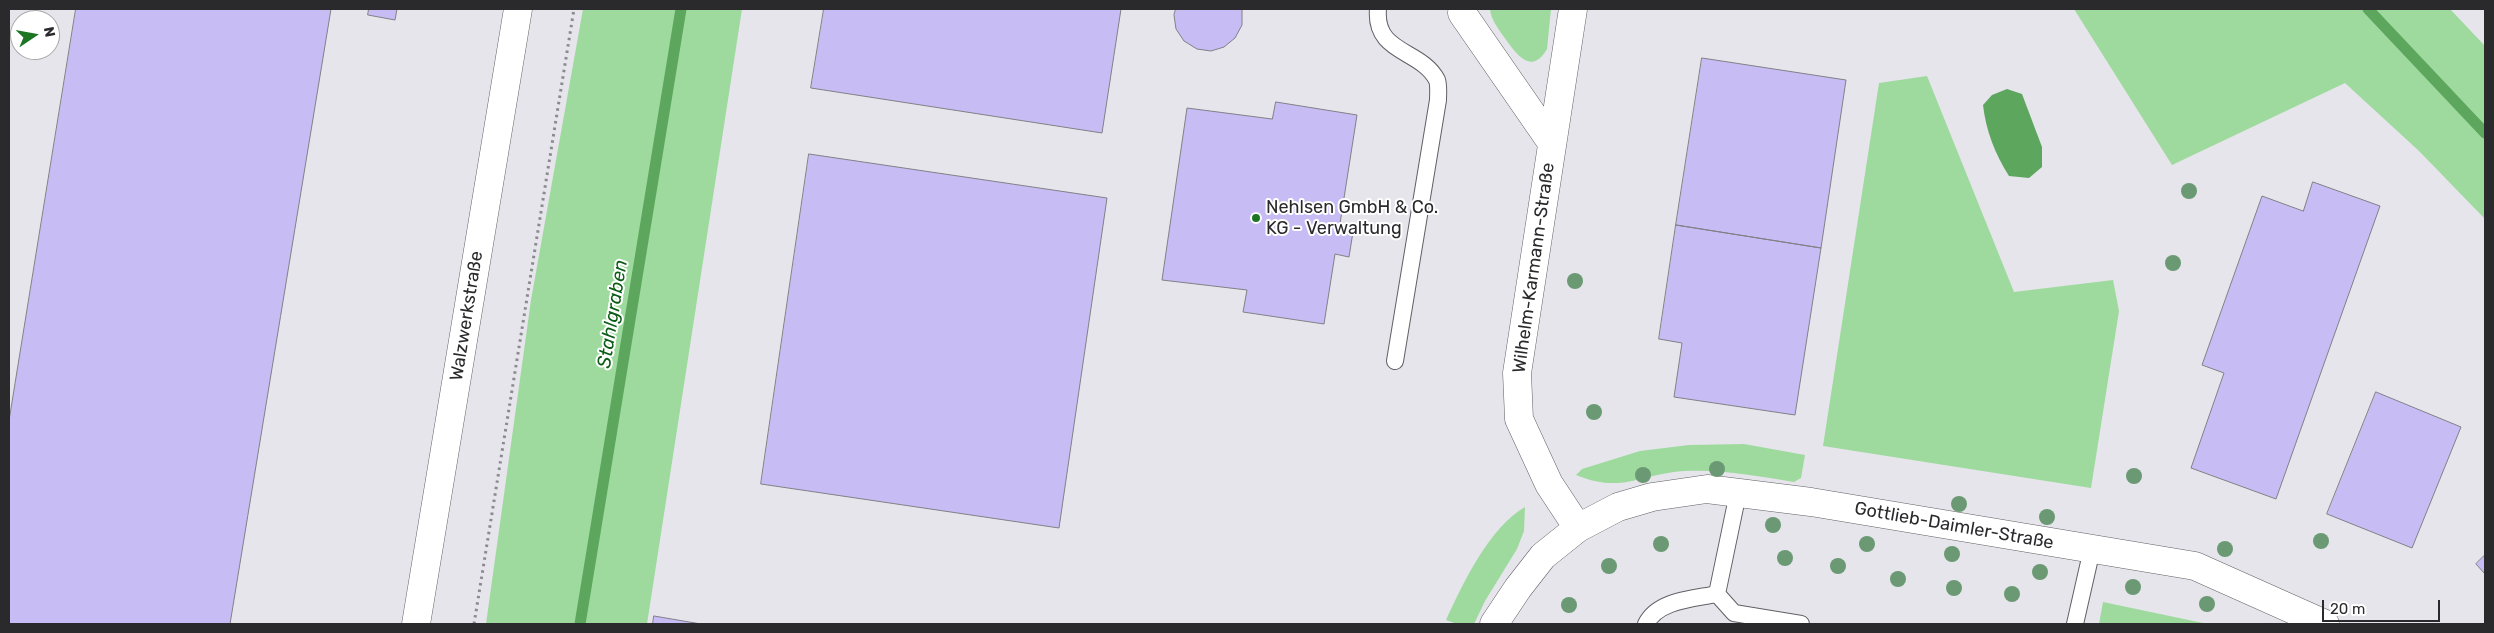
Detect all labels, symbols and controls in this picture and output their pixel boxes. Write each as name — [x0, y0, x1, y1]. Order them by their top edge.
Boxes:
north arrow — [10, 10, 60, 60]
text: N — [40, 25, 59, 39]
street label: Wilhelm-Karmann-Straße — [1509, 161, 1559, 375]
place label: Nehlsen GmbH & Co. KG - Verwaltung — [1266, 197, 1438, 240]
marker: Nehlsen GmbH & Co. KG - Verwaltung — [1250, 212, 1262, 224]
street label: Walzwerkstraße — [446, 250, 488, 382]
water label: Stahlgraben — [593, 258, 633, 370]
street label: Gottlieb-Daimler-Straße — [1853, 498, 2055, 554]
scale bar — [2324, 590, 2442, 622]
text: 20 m — [2330, 600, 2365, 618]

